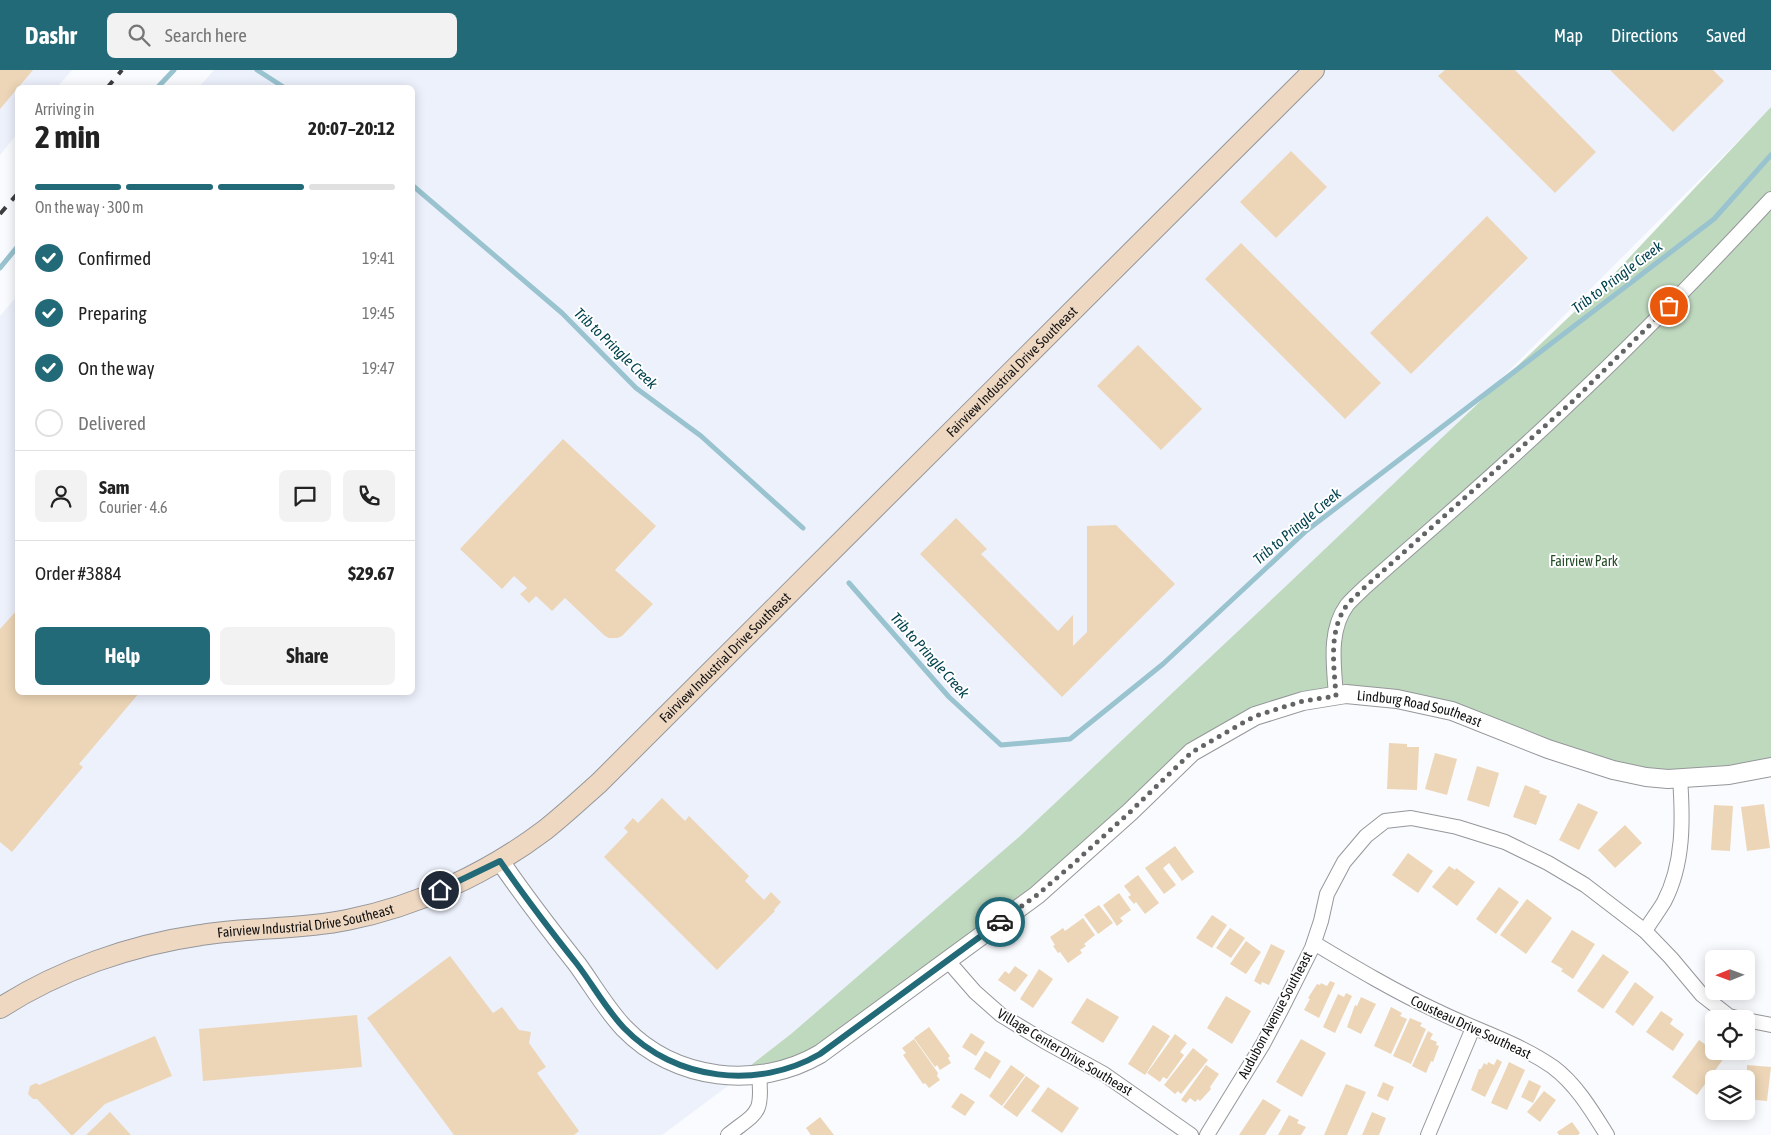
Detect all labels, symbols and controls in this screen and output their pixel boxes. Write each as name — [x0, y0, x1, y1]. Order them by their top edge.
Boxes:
search box — [107, 13, 457, 58]
icon: search — [125, 21, 153, 49]
text: Dashr — [25, 22, 77, 49]
text: Search here — [165, 24, 247, 46]
text: Map — [1554, 25, 1583, 46]
text: Directions — [1611, 25, 1678, 46]
text: Saved — [1706, 25, 1746, 46]
text: Arriving in — [35, 100, 95, 118]
text: 20:07–20:12 — [308, 117, 395, 139]
text: 2 min — [35, 118, 100, 155]
text: On the way · 300 m — [35, 198, 144, 216]
water label: Trib to Pringle Creek — [1568, 237, 1666, 317]
icon: check — [35, 244, 63, 272]
text: Confirmed — [78, 247, 151, 269]
text: 19:41 — [362, 249, 395, 267]
pin — [1648, 285, 1690, 327]
icon: bag — [1655, 292, 1683, 320]
icon: check — [35, 299, 63, 327]
text: Preparing — [78, 302, 147, 324]
street label: Fairview Industrial Drive Southeast — [943, 303, 1080, 440]
text: 19:45 — [362, 304, 395, 322]
water label: Trib to Pringle Creek — [571, 304, 661, 392]
icon: check — [35, 354, 63, 382]
text: On the way — [78, 357, 155, 379]
text: 19:47 — [362, 359, 395, 377]
text: Delivered — [78, 412, 146, 434]
button: person — [35, 470, 87, 522]
button: chat — [279, 470, 331, 522]
button: phone — [343, 470, 395, 522]
text: Sam — [99, 476, 130, 498]
water label: Trib to Pringle Creek — [1250, 484, 1344, 567]
text: Courier · 4.6 — [99, 498, 168, 516]
park label: Fairview Park — [1550, 553, 1618, 569]
text: Order #3884 — [35, 562, 122, 584]
text: $29.67 — [348, 562, 395, 584]
street label: Fairview Industrial Drive Southeast — [656, 589, 794, 726]
water label: Trib to Pringle Creek — [887, 609, 973, 701]
button: Help — [35, 627, 210, 685]
button: Share — [220, 627, 395, 685]
street label: Lindburg Road Southeast — [1356, 687, 1484, 730]
pin — [419, 869, 461, 911]
icon: home — [426, 876, 454, 904]
courier — [975, 897, 1025, 947]
street label: Fairview Industrial Drive Southeast — [216, 901, 396, 941]
icon: car — [986, 908, 1014, 936]
street label: Audubon Avenue Southeast — [1235, 949, 1315, 1081]
north arrow — [1705, 950, 1755, 1000]
map controls — [1705, 950, 1755, 1120]
street label: Cousteau Drive Southeast — [1408, 992, 1534, 1062]
street label: Village Center Drive Southeast — [995, 1005, 1135, 1099]
button: locate — [1705, 1010, 1755, 1060]
button: layers — [1705, 1070, 1755, 1120]

